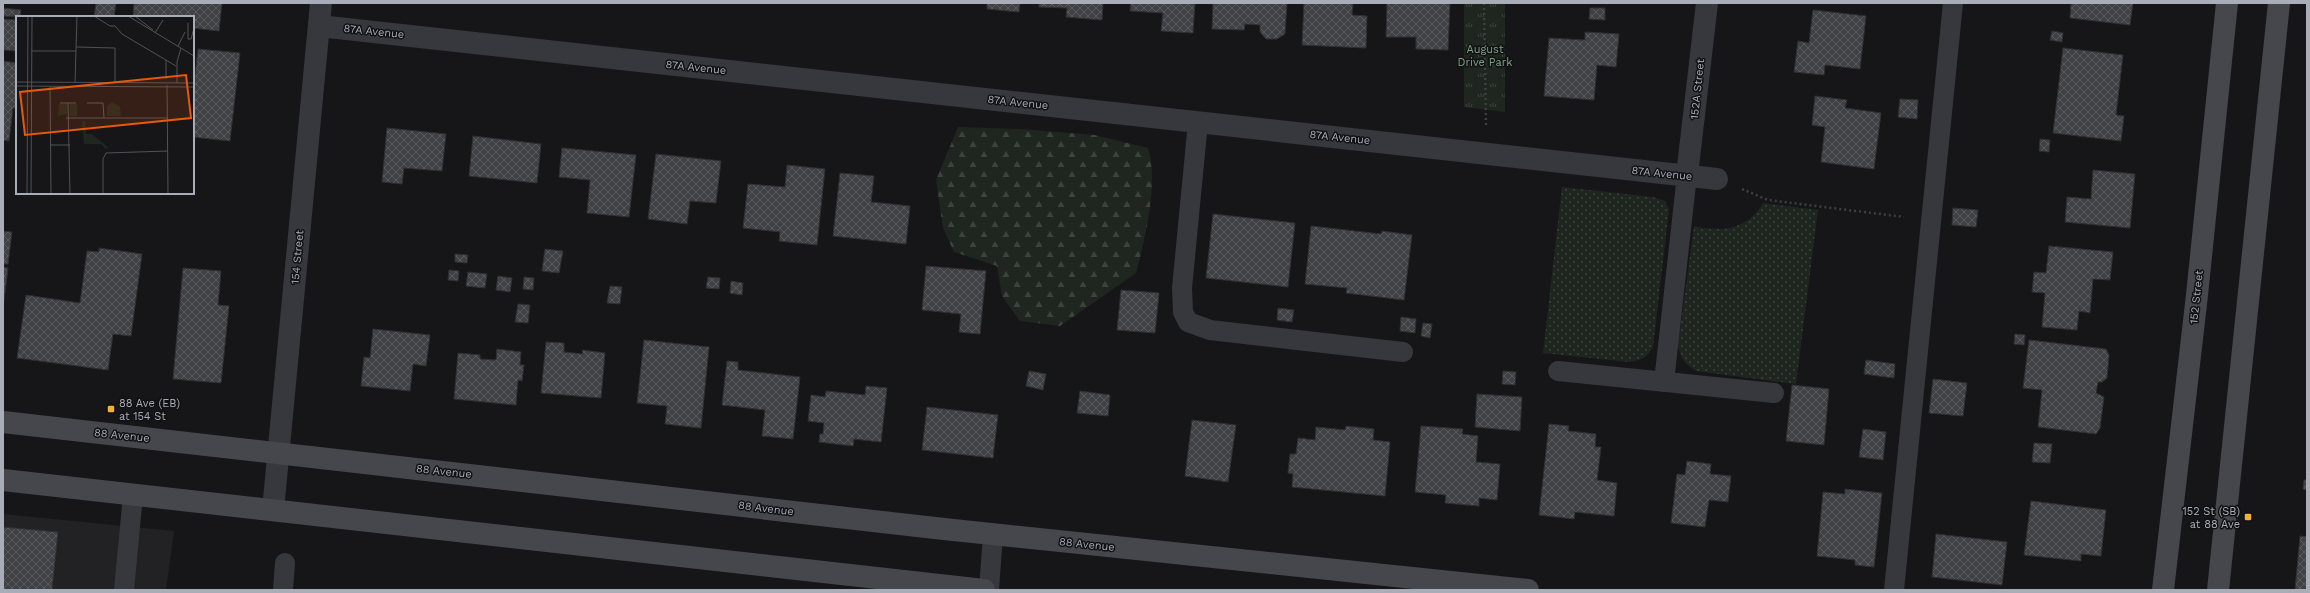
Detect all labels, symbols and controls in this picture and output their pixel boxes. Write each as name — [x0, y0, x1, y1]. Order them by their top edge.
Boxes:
inset map — [16, 16, 194, 194]
street label: 87A Avenue — [343, 22, 405, 41]
park label: August Drive Park — [1458, 43, 1512, 69]
street label: 87A Avenue — [665, 58, 727, 77]
street label: 152A Street — [1688, 58, 1707, 120]
street label: 87A Avenue — [987, 93, 1049, 112]
street label: 87A Avenue — [1309, 128, 1371, 147]
street label: 87A Avenue — [1631, 164, 1693, 183]
street label: 154 Street — [289, 229, 306, 285]
street label: 152 Street — [2187, 269, 2206, 325]
place label: 88 Ave (EB) at 154 St — [119, 397, 180, 423]
marker: 88 Ave (EB) at 154 St — [106, 404, 116, 414]
street label: 88 Avenue — [94, 426, 150, 445]
street label: 88 Avenue — [416, 462, 472, 481]
street label: 88 Avenue — [737, 499, 794, 518]
place label: 152 St (SB) at 88 Ave — [2182, 505, 2240, 531]
marker: 152 St (SB) at 88 Ave — [2243, 512, 2253, 522]
street label: 88 Avenue — [1059, 535, 1115, 554]

